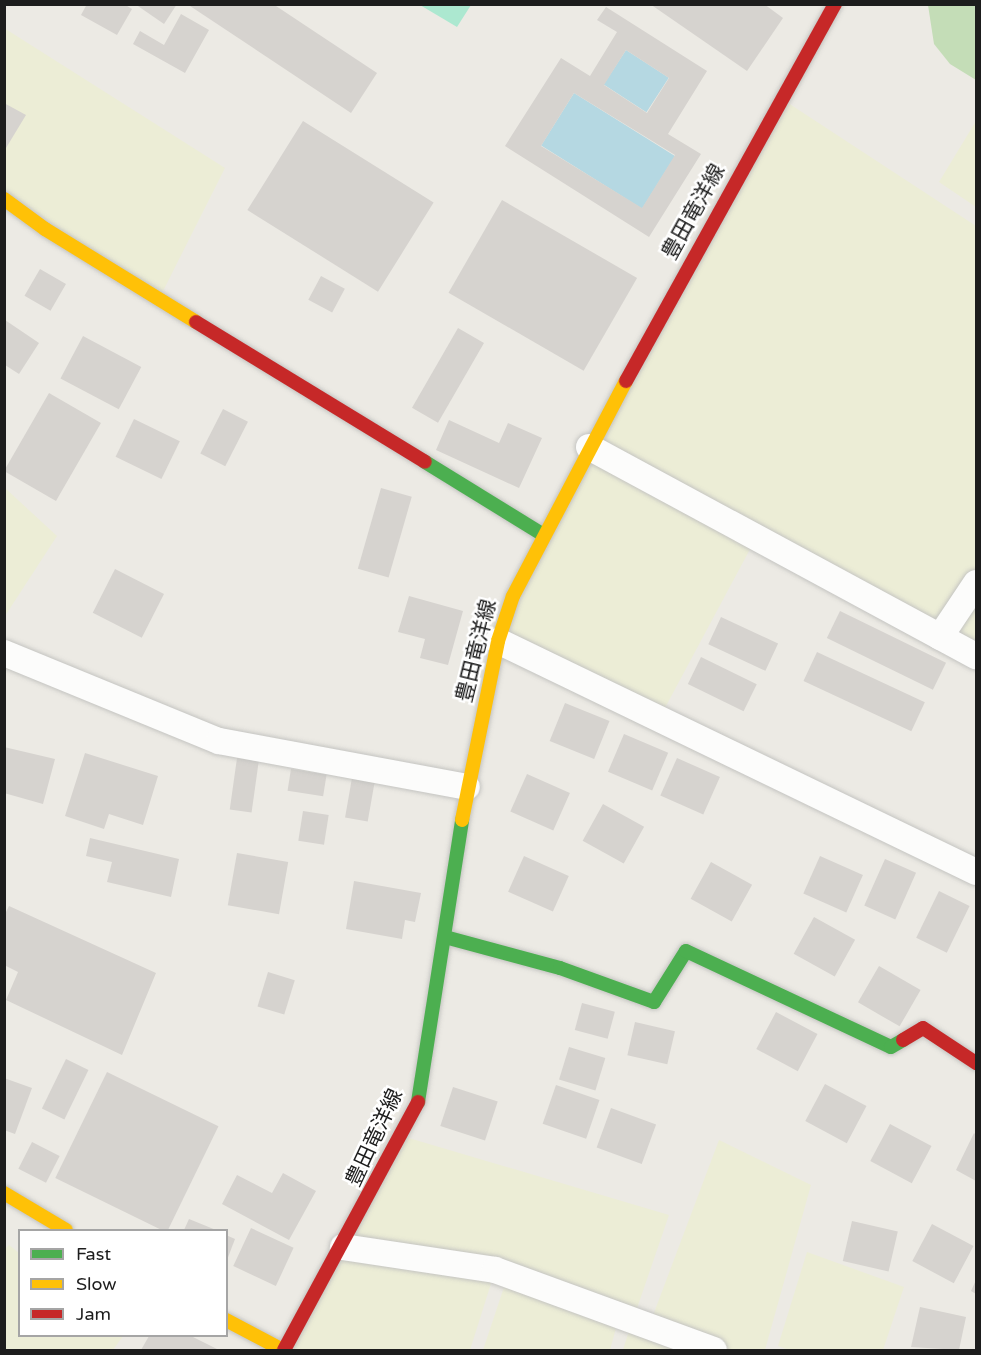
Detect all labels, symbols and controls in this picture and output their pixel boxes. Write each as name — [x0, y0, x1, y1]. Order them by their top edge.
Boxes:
street label: 豊田竜洋線 — [658, 160, 730, 264]
street label: 豊田竜洋線 — [452, 597, 502, 705]
street label: 豊田竜洋線 — [341, 1085, 409, 1191]
legend — [18, 1229, 228, 1337]
text: Fast — [76, 1243, 111, 1265]
text: Slow — [76, 1273, 117, 1295]
text: Jam — [76, 1303, 111, 1325]

